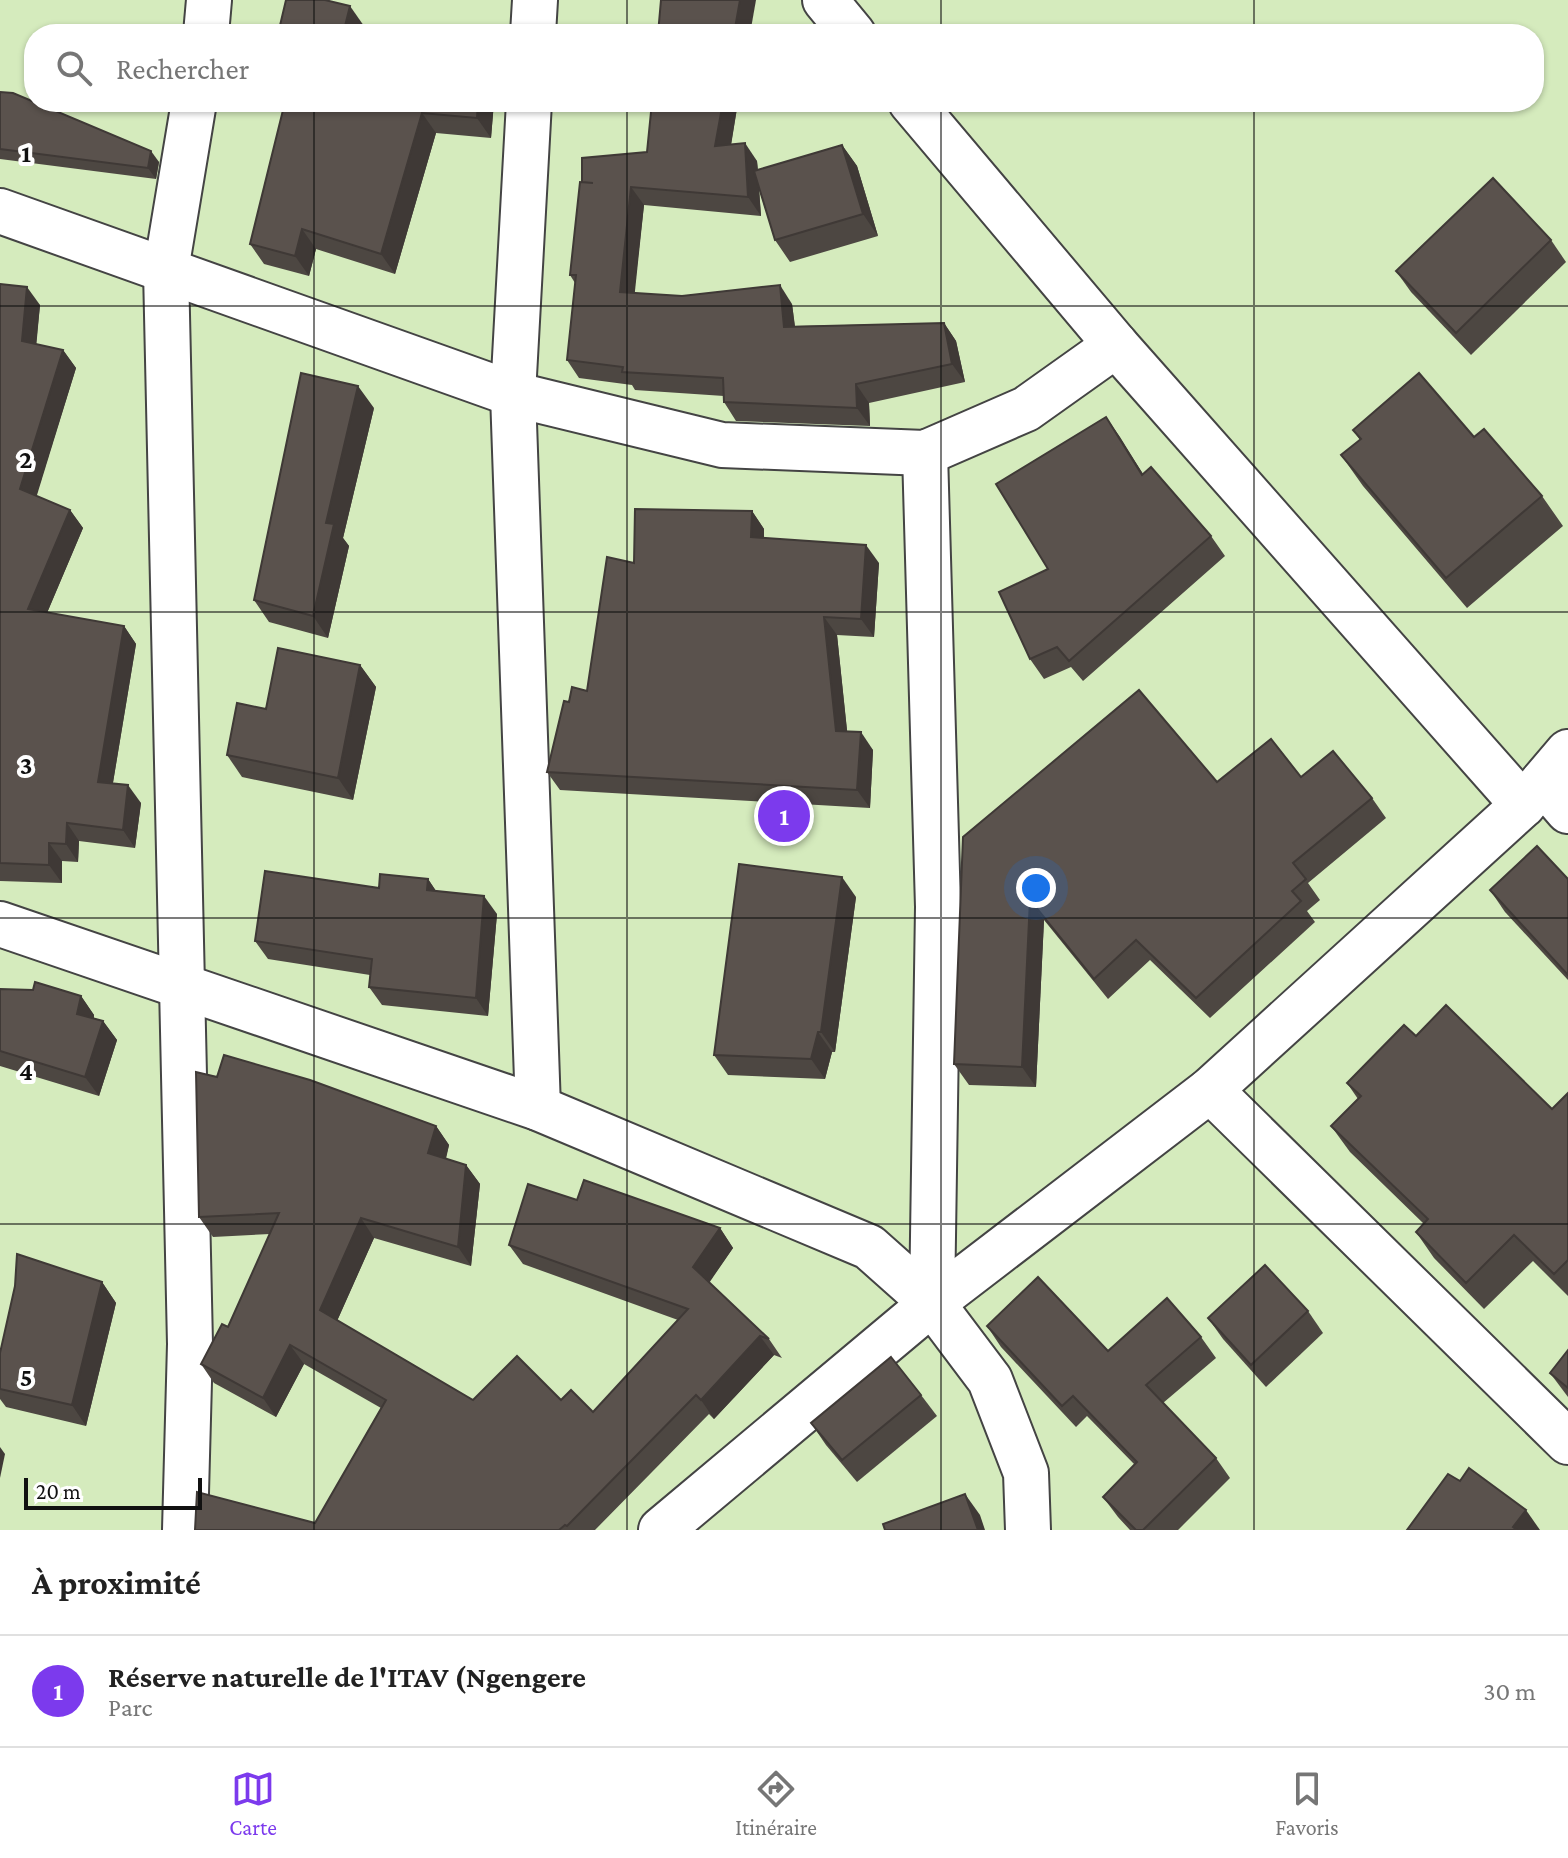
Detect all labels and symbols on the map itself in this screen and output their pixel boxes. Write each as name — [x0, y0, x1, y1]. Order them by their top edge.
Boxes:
text: 1 — [21, 139, 31, 168]
text: 2 — [19, 445, 33, 474]
text: 3 — [20, 751, 32, 780]
pin: 1 — [758, 786, 810, 846]
your location — [1016, 868, 1056, 908]
text: 4 — [19, 1057, 33, 1086]
text: 5 — [20, 1363, 32, 1392]
scale bar — [24, 1474, 202, 1510]

